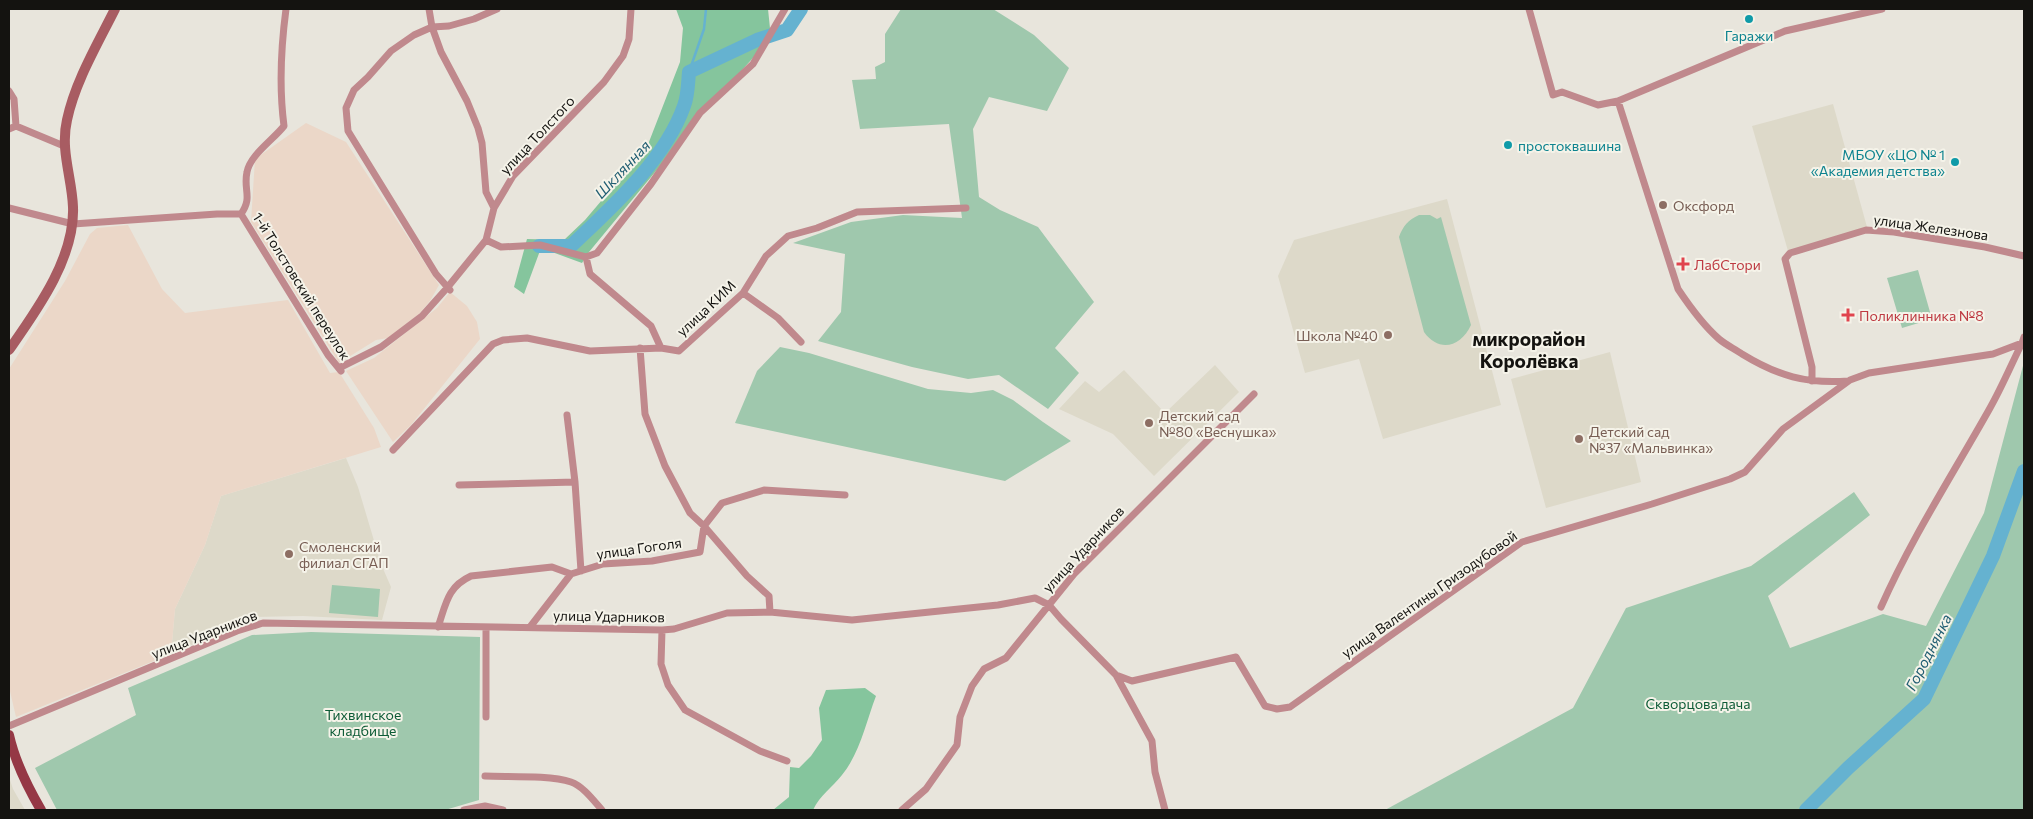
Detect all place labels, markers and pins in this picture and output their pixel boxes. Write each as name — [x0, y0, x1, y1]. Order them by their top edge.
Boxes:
marker: Гаражи — [1743, 13, 1755, 25]
place label: Гаражи — [1725, 27, 1773, 44]
place label: простоквашина — [1518, 137, 1621, 154]
marker: простоквашина — [1502, 139, 1514, 151]
place label: МБОУ «ЦО № 1 «Академия детства» — [1811, 146, 1945, 179]
marker: МБОУ «ЦО № 1 «Академия детства» — [1949, 156, 1961, 168]
place label: Оксфорд — [1673, 197, 1734, 214]
marker: Оксфорд — [1657, 199, 1669, 211]
place label: ЛабСтори — [1694, 256, 1761, 273]
marker: ЛабСтори — [1676, 257, 1690, 271]
place label: Поликлинника №8 — [1859, 307, 1984, 324]
marker: Поликлинника №8 — [1841, 308, 1855, 322]
place label: Школа №40 — [1296, 327, 1378, 344]
marker: Школа №40 — [1382, 329, 1394, 341]
place label: Детский сад №80 «Веснушка» — [1159, 407, 1277, 440]
marker: Детский сад №80 «Веснушка» — [1143, 417, 1155, 429]
place label: Детский сад №37 «Мальвинка» — [1589, 423, 1713, 456]
marker: Детский сад №37 «Мальвинка» — [1573, 433, 1585, 445]
place label: Смоленский филиал СГАП — [299, 538, 389, 571]
marker: Смоленский филиал СГАП — [283, 548, 295, 560]

